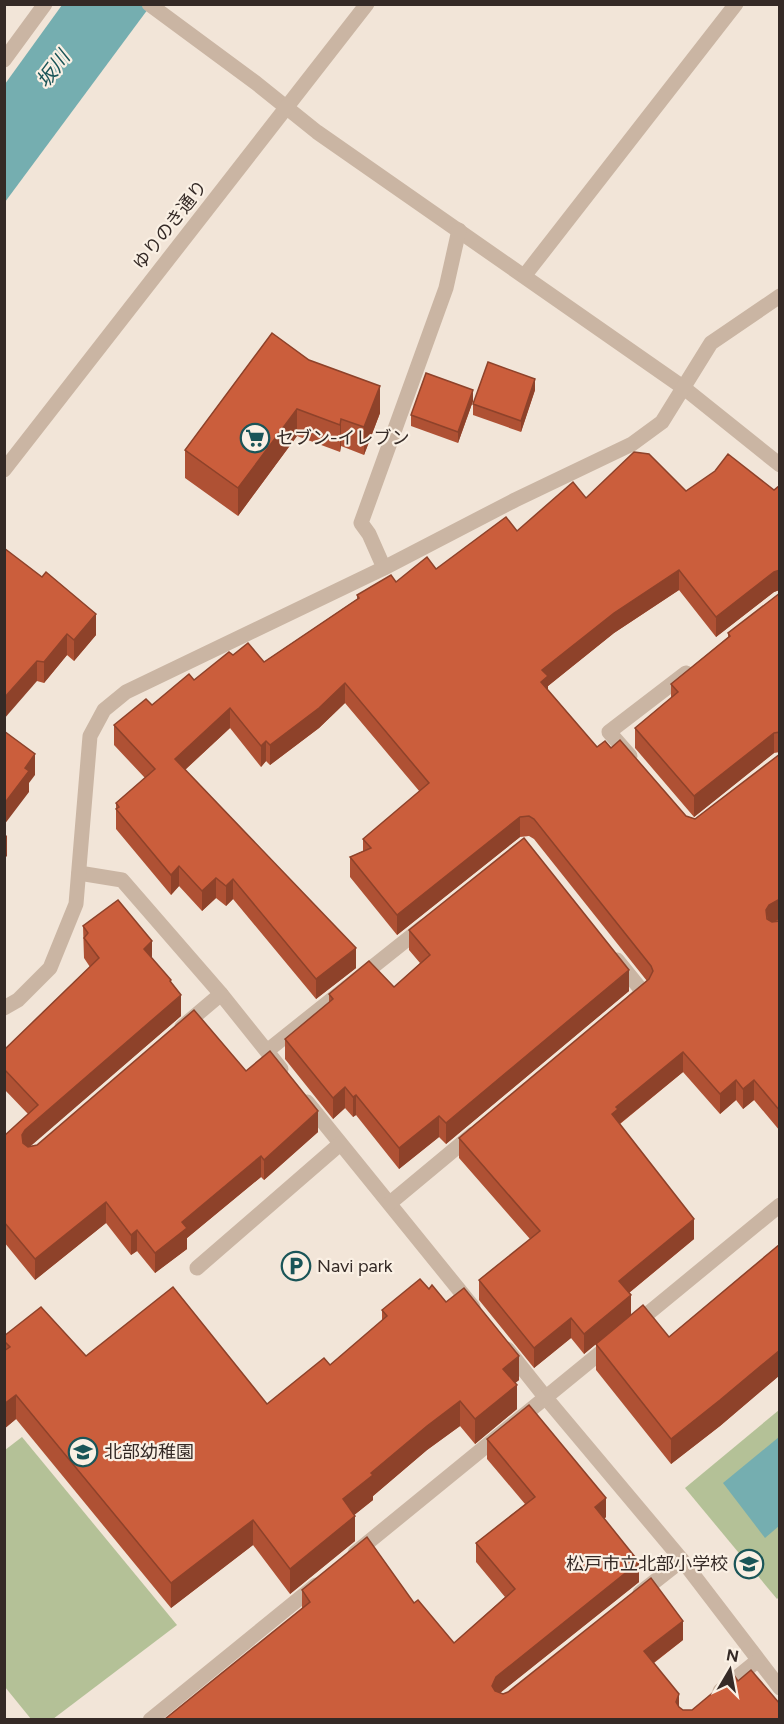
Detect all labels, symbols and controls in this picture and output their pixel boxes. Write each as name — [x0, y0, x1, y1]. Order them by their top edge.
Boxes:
water label: 坂川 — [31, 44, 76, 92]
street label: ゆりのき通り — [128, 176, 212, 274]
supermarket icon: セブン-イレブン — [239, 422, 271, 454]
place label: セブン-イレブン — [276, 427, 410, 449]
parking icon: Navi park — [280, 1250, 312, 1282]
place label: Navi park — [317, 1255, 393, 1277]
school or university icon: 北部幼稚園 — [67, 1436, 99, 1468]
place label: 北部幼稚園 — [104, 1441, 194, 1463]
school or university icon: 松戸市立北部小学校 — [733, 1548, 765, 1580]
place label: 松戸市立北部小学校 — [566, 1553, 728, 1575]
north arrow — [700, 1640, 760, 1700]
text: N — [725, 1645, 740, 1666]

